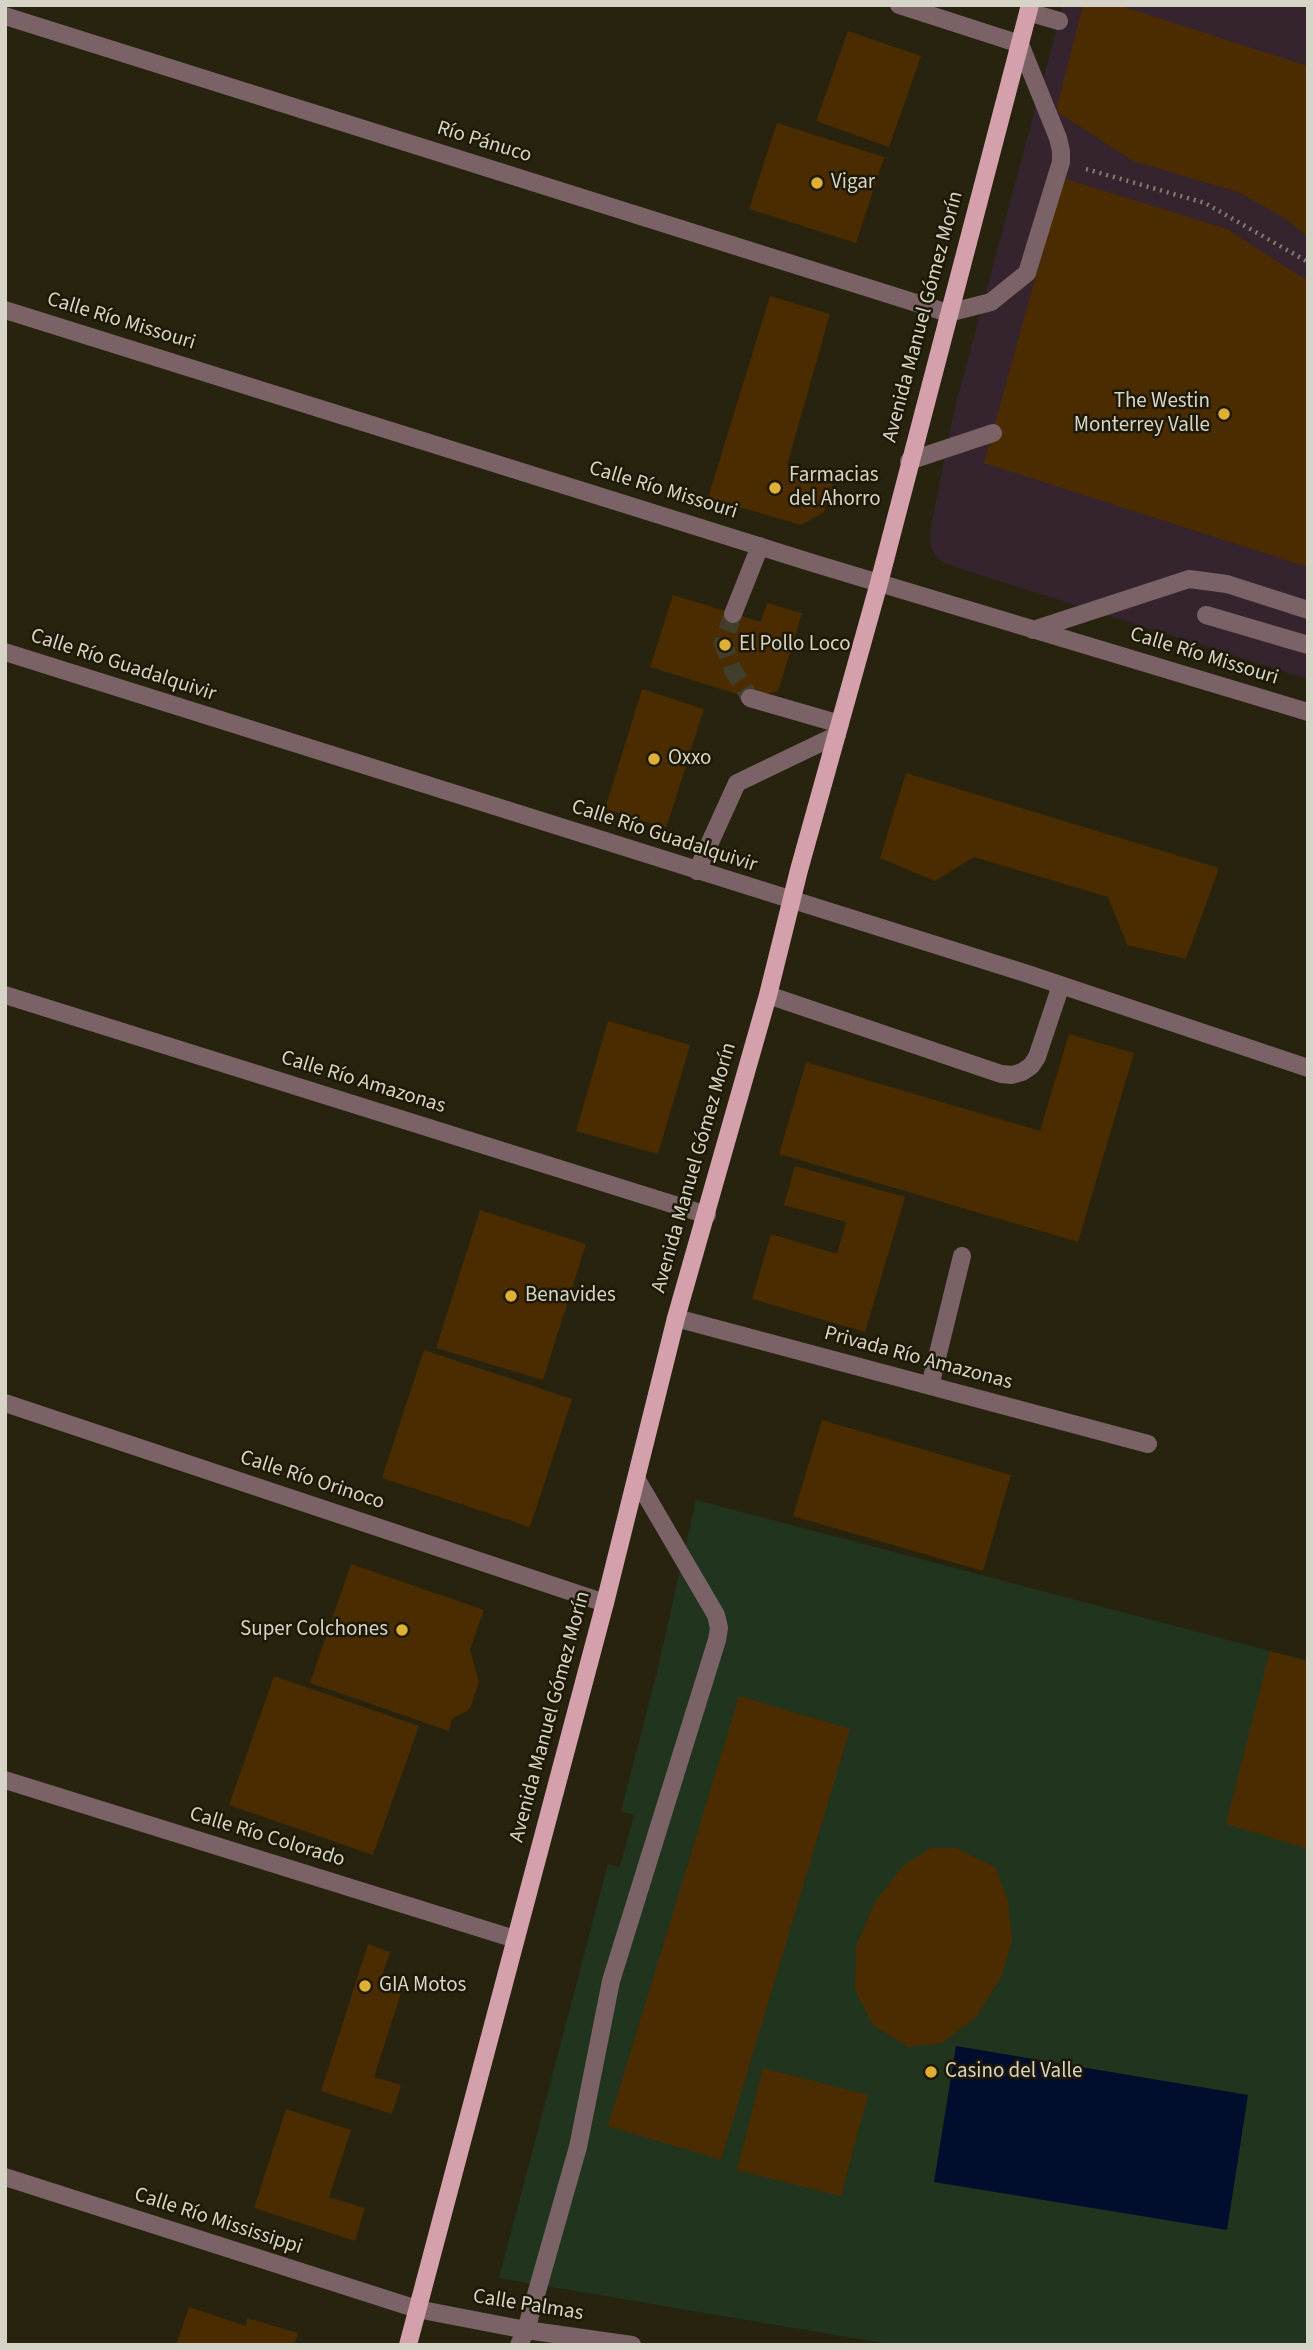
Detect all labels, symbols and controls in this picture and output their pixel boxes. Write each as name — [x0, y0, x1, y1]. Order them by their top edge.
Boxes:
street label: Río Pánuco — [434, 117, 534, 169]
place label: Vigar — [831, 170, 875, 196]
marker: Vigar — [809, 175, 825, 191]
street label: Avenida Manuel Gómez Morín — [878, 189, 970, 445]
street label: Calle Río Missouri — [44, 287, 198, 357]
place label: The Westin Monterrey Valle — [1074, 389, 1210, 439]
marker: The Westin Monterrey Valle — [1216, 406, 1232, 422]
street label: Calle Río Missouri — [586, 456, 740, 526]
place label: Farmacias del Ahorro — [789, 463, 881, 513]
marker: Farmacias del Ahorro — [767, 480, 783, 496]
street label: Calle Río Missouri — [1127, 622, 1281, 692]
street label: Calle Río Guadalquivir — [27, 624, 219, 708]
place label: El Pollo Loco — [739, 632, 851, 658]
marker: El Pollo Loco — [717, 637, 733, 653]
place label: Oxxo — [668, 746, 711, 772]
marker: Oxxo — [646, 751, 662, 767]
street label: Calle Río Guadalquivir — [568, 795, 760, 879]
street label: Avenida Manuel Gómez Morín — [647, 1040, 743, 1296]
street label: Calle Río Amazonas — [278, 1046, 448, 1120]
place label: Benavides — [525, 1283, 616, 1309]
marker: Benavides — [503, 1288, 519, 1304]
street label: Privada Río Amazonas — [821, 1322, 1015, 1396]
street label: Calle Río Orinoco — [237, 1446, 387, 1516]
street label: Avenida Manuel Gómez Morín — [505, 1589, 597, 1845]
place label: Super Colchones — [240, 1617, 388, 1643]
marker: Super Colchones — [394, 1622, 410, 1638]
street label: Calle Río Colorado — [186, 1802, 348, 1874]
place label: GIA Motos — [379, 1973, 466, 1999]
marker: GIA Motos — [357, 1978, 373, 1994]
place label: Casino del Valle — [945, 2059, 1082, 2085]
marker: Casino del Valle — [923, 2064, 939, 2080]
street label: Calle Río Mississippi — [131, 2183, 305, 2261]
street label: Calle Palmas — [471, 2285, 585, 2327]

